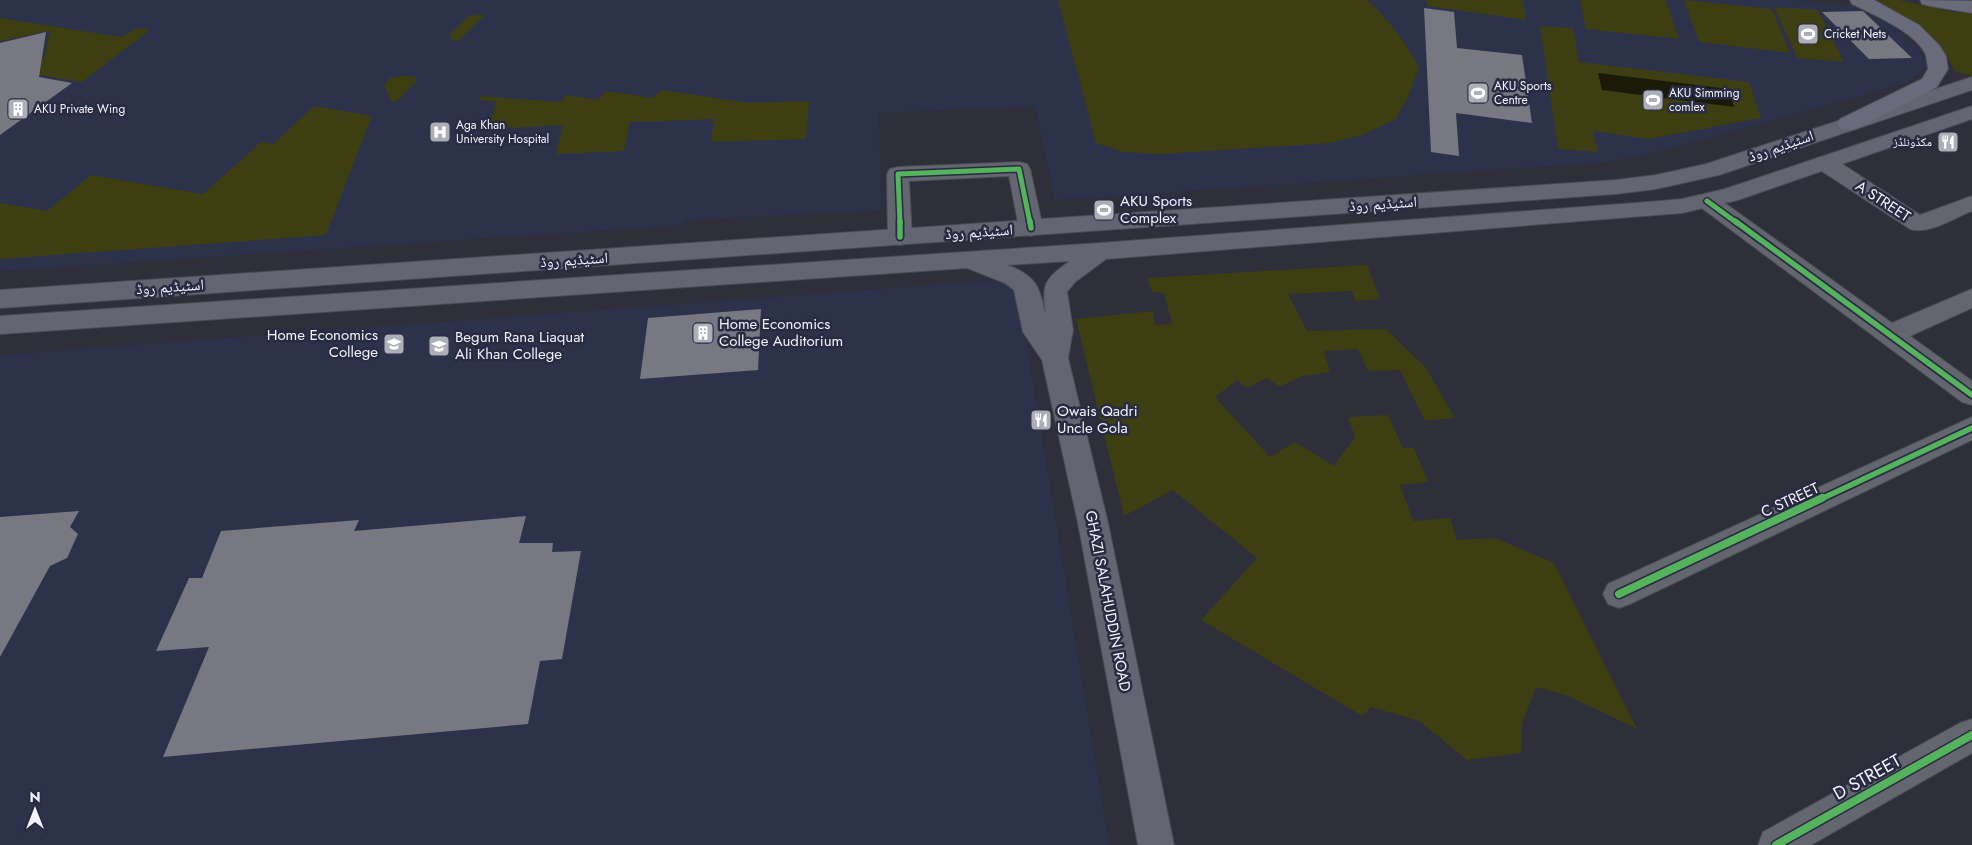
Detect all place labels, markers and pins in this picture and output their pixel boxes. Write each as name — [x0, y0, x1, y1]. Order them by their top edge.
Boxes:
sports icon: Cricket Nets — [1796, 22, 1820, 46]
place label: Cricket Nets — [1824, 25, 1886, 43]
place label: AKU Sports Centre — [1494, 77, 1552, 109]
sports icon: AKU Sports Centre — [1466, 81, 1490, 105]
place label: AKU Simming comlex — [1669, 84, 1740, 116]
sports icon: AKU Simming comlex — [1641, 88, 1665, 112]
building icon: AKU Private Wing — [6, 97, 30, 121]
place label: AKU Private Wing — [34, 100, 125, 118]
place label: Aga Khan University Hospital — [456, 116, 549, 148]
hospital icon: Aga Khan University Hospital — [428, 120, 452, 144]
restaurant icon: مکڈونلڈز — [1936, 130, 1960, 154]
place label: مکڈونلڈز — [1892, 133, 1932, 151]
place label: AKU Sports Complex — [1120, 190, 1192, 229]
sports icon: AKU Sports Complex — [1092, 198, 1116, 222]
place label: Home Economics College Auditorium — [719, 313, 843, 352]
building icon: Home Economics College Auditorium — [691, 321, 715, 345]
place label: Home Economics College — [267, 324, 378, 363]
place label: Begum Rana Liaquat Ali Khan College — [455, 326, 584, 365]
school or university icon: Home Economics College — [382, 332, 406, 356]
school or university icon: Begum Rana Liaquat Ali Khan College — [427, 334, 451, 358]
place label: Owais Qadri Uncle Gola — [1057, 400, 1138, 439]
restaurant icon: Owais Qadri Uncle Gola — [1029, 408, 1053, 432]

